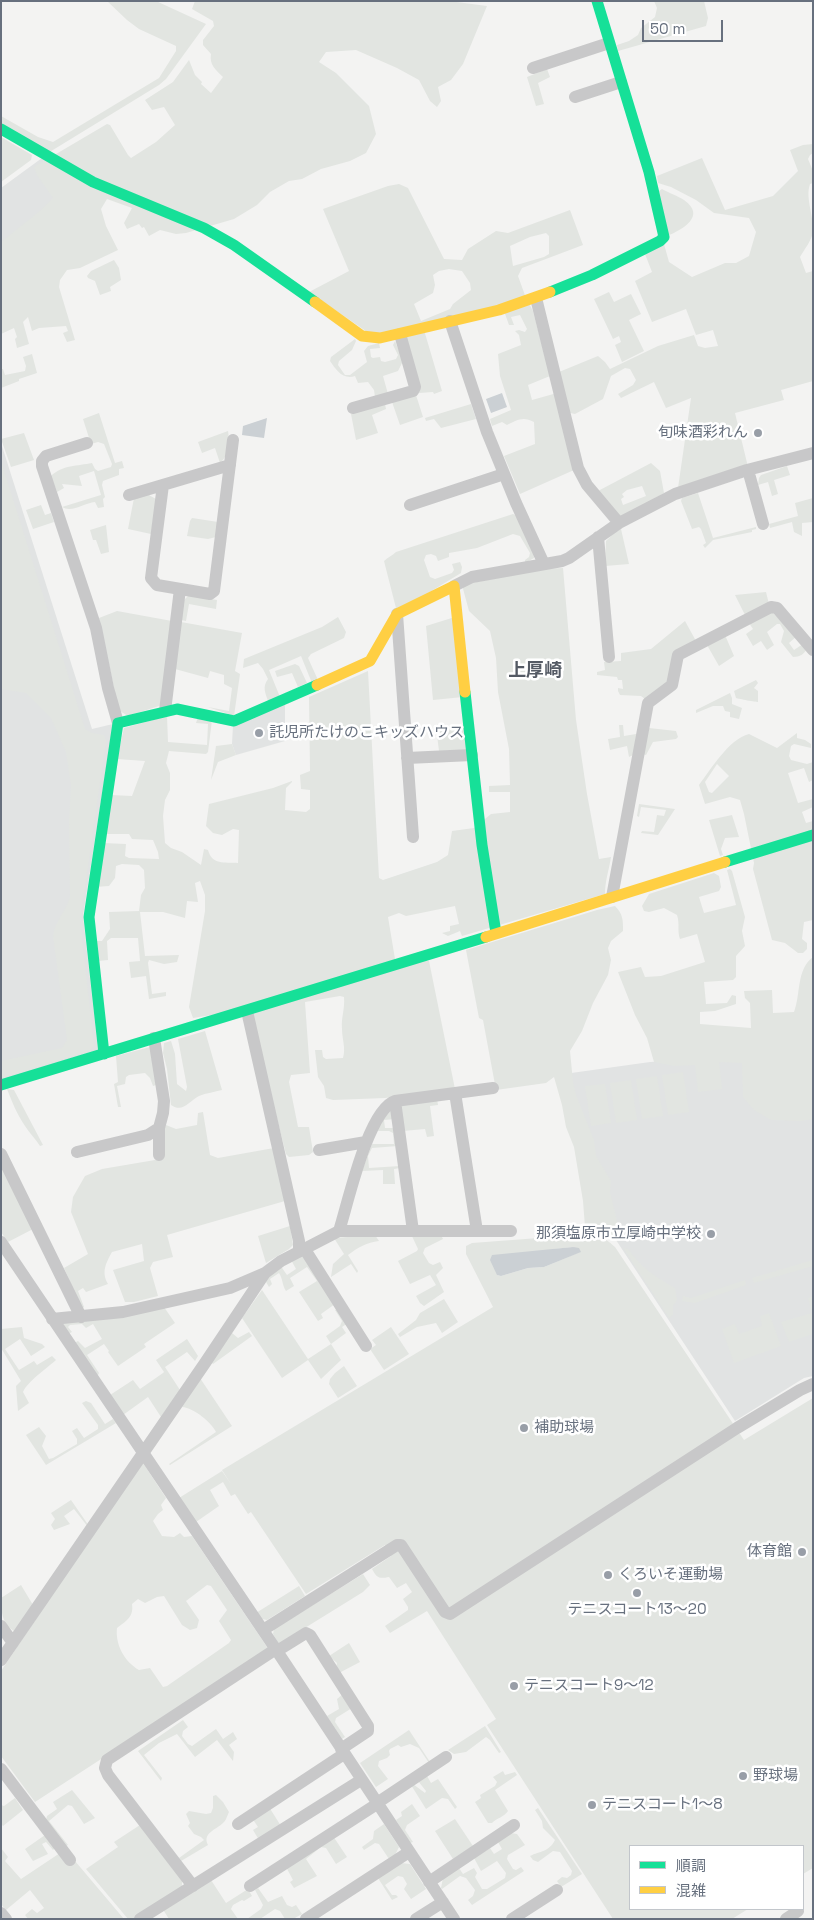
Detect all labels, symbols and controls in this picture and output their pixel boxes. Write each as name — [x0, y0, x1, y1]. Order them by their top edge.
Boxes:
scale bar — [644, 10, 725, 42]
text: 50 m — [650, 19, 685, 38]
place label: 旬味酒彩れん — [658, 424, 748, 442]
marker: 旬味酒彩れん — [752, 427, 764, 439]
district label: 上厚崎 — [508, 660, 562, 682]
place label: 託児所たけのこキッズハウス — [269, 724, 464, 742]
marker: 託児所たけのこキッズハウス — [253, 727, 265, 739]
place label: 那須塩原市立厚崎中学校 — [536, 1225, 701, 1243]
marker: 那須塩原市立厚崎中学校 — [705, 1228, 717, 1240]
place label: 補助球場 — [534, 1419, 594, 1437]
marker: 補助球場 — [518, 1422, 530, 1434]
place label: 体育館 — [747, 1543, 792, 1561]
marker: 体育館 — [796, 1546, 808, 1558]
place label: くろいそ運動場 — [618, 1566, 723, 1584]
marker: くろいそ運動場 — [602, 1569, 614, 1581]
marker: テニスコート13～20 — [631, 1587, 643, 1599]
place label: テニスコート13～20 — [568, 1601, 706, 1619]
place label: テニスコート9～12 — [524, 1677, 653, 1695]
marker: テニスコート9～12 — [508, 1680, 520, 1692]
place label: 野球場 — [753, 1767, 798, 1785]
marker: 野球場 — [737, 1770, 749, 1782]
place label: テニスコート1～8 — [602, 1796, 723, 1814]
marker: テニスコート1～8 — [586, 1799, 598, 1811]
legend — [629, 1845, 804, 1910]
text: 順調 — [676, 1856, 706, 1875]
text: 混雑 — [676, 1881, 706, 1900]

